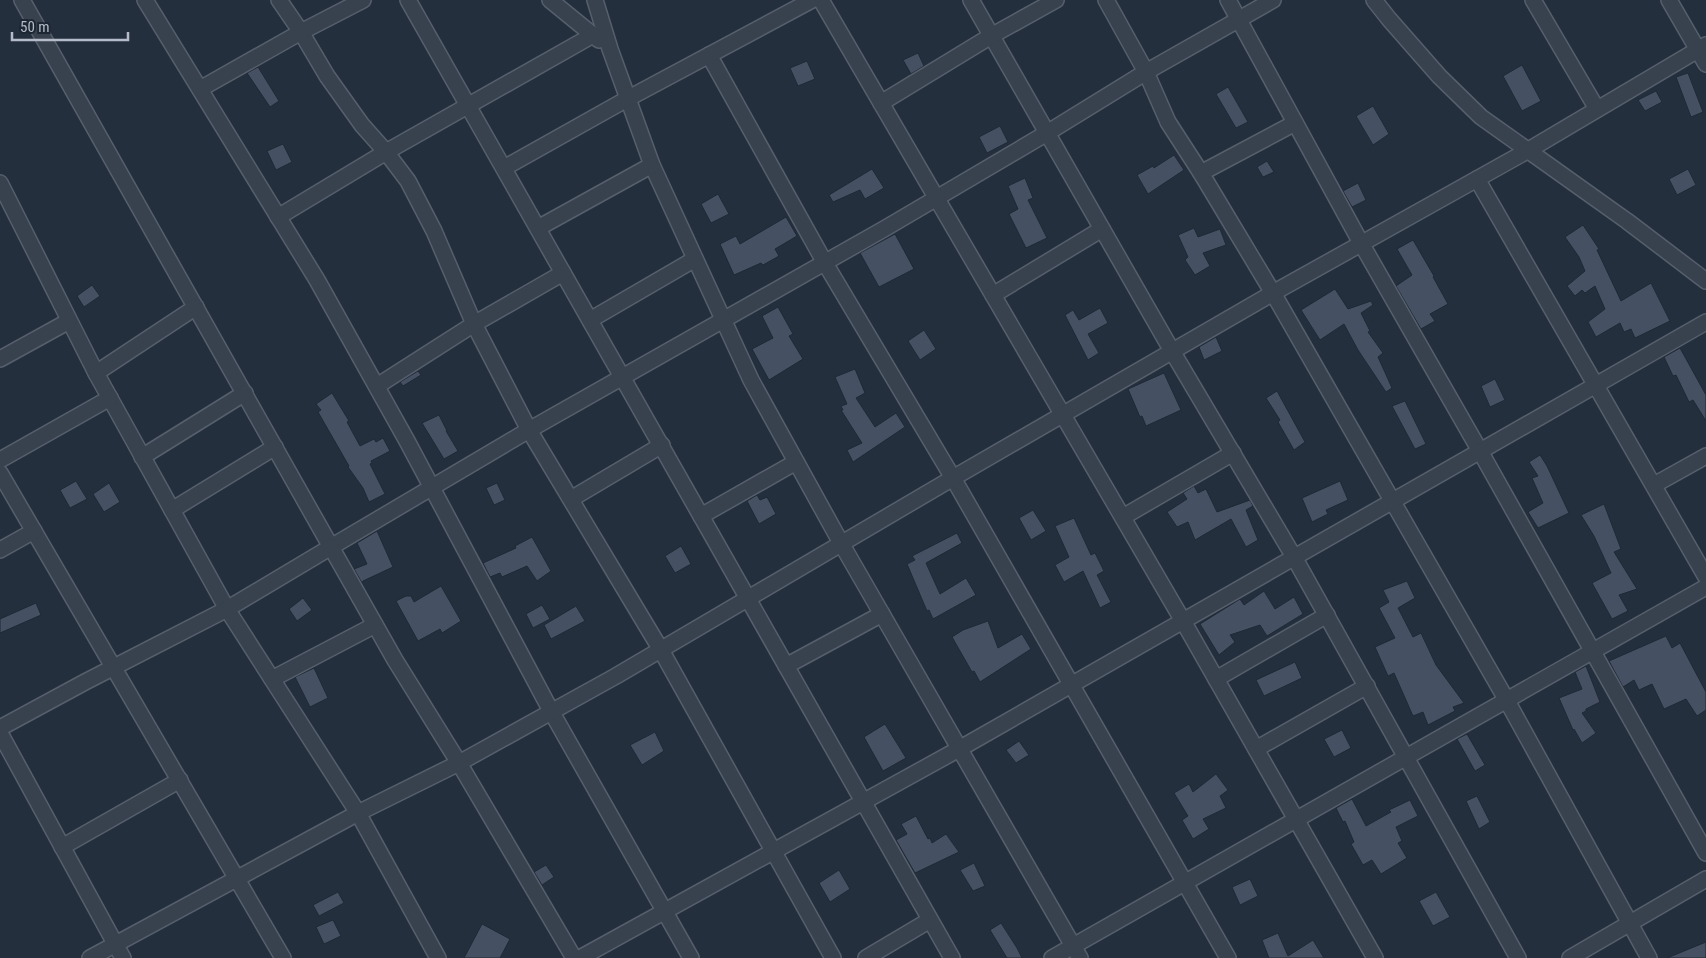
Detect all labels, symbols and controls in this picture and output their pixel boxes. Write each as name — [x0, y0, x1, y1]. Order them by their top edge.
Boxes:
scale bar — [12, 10, 129, 42]
text: 50 m — [20, 18, 50, 36]

